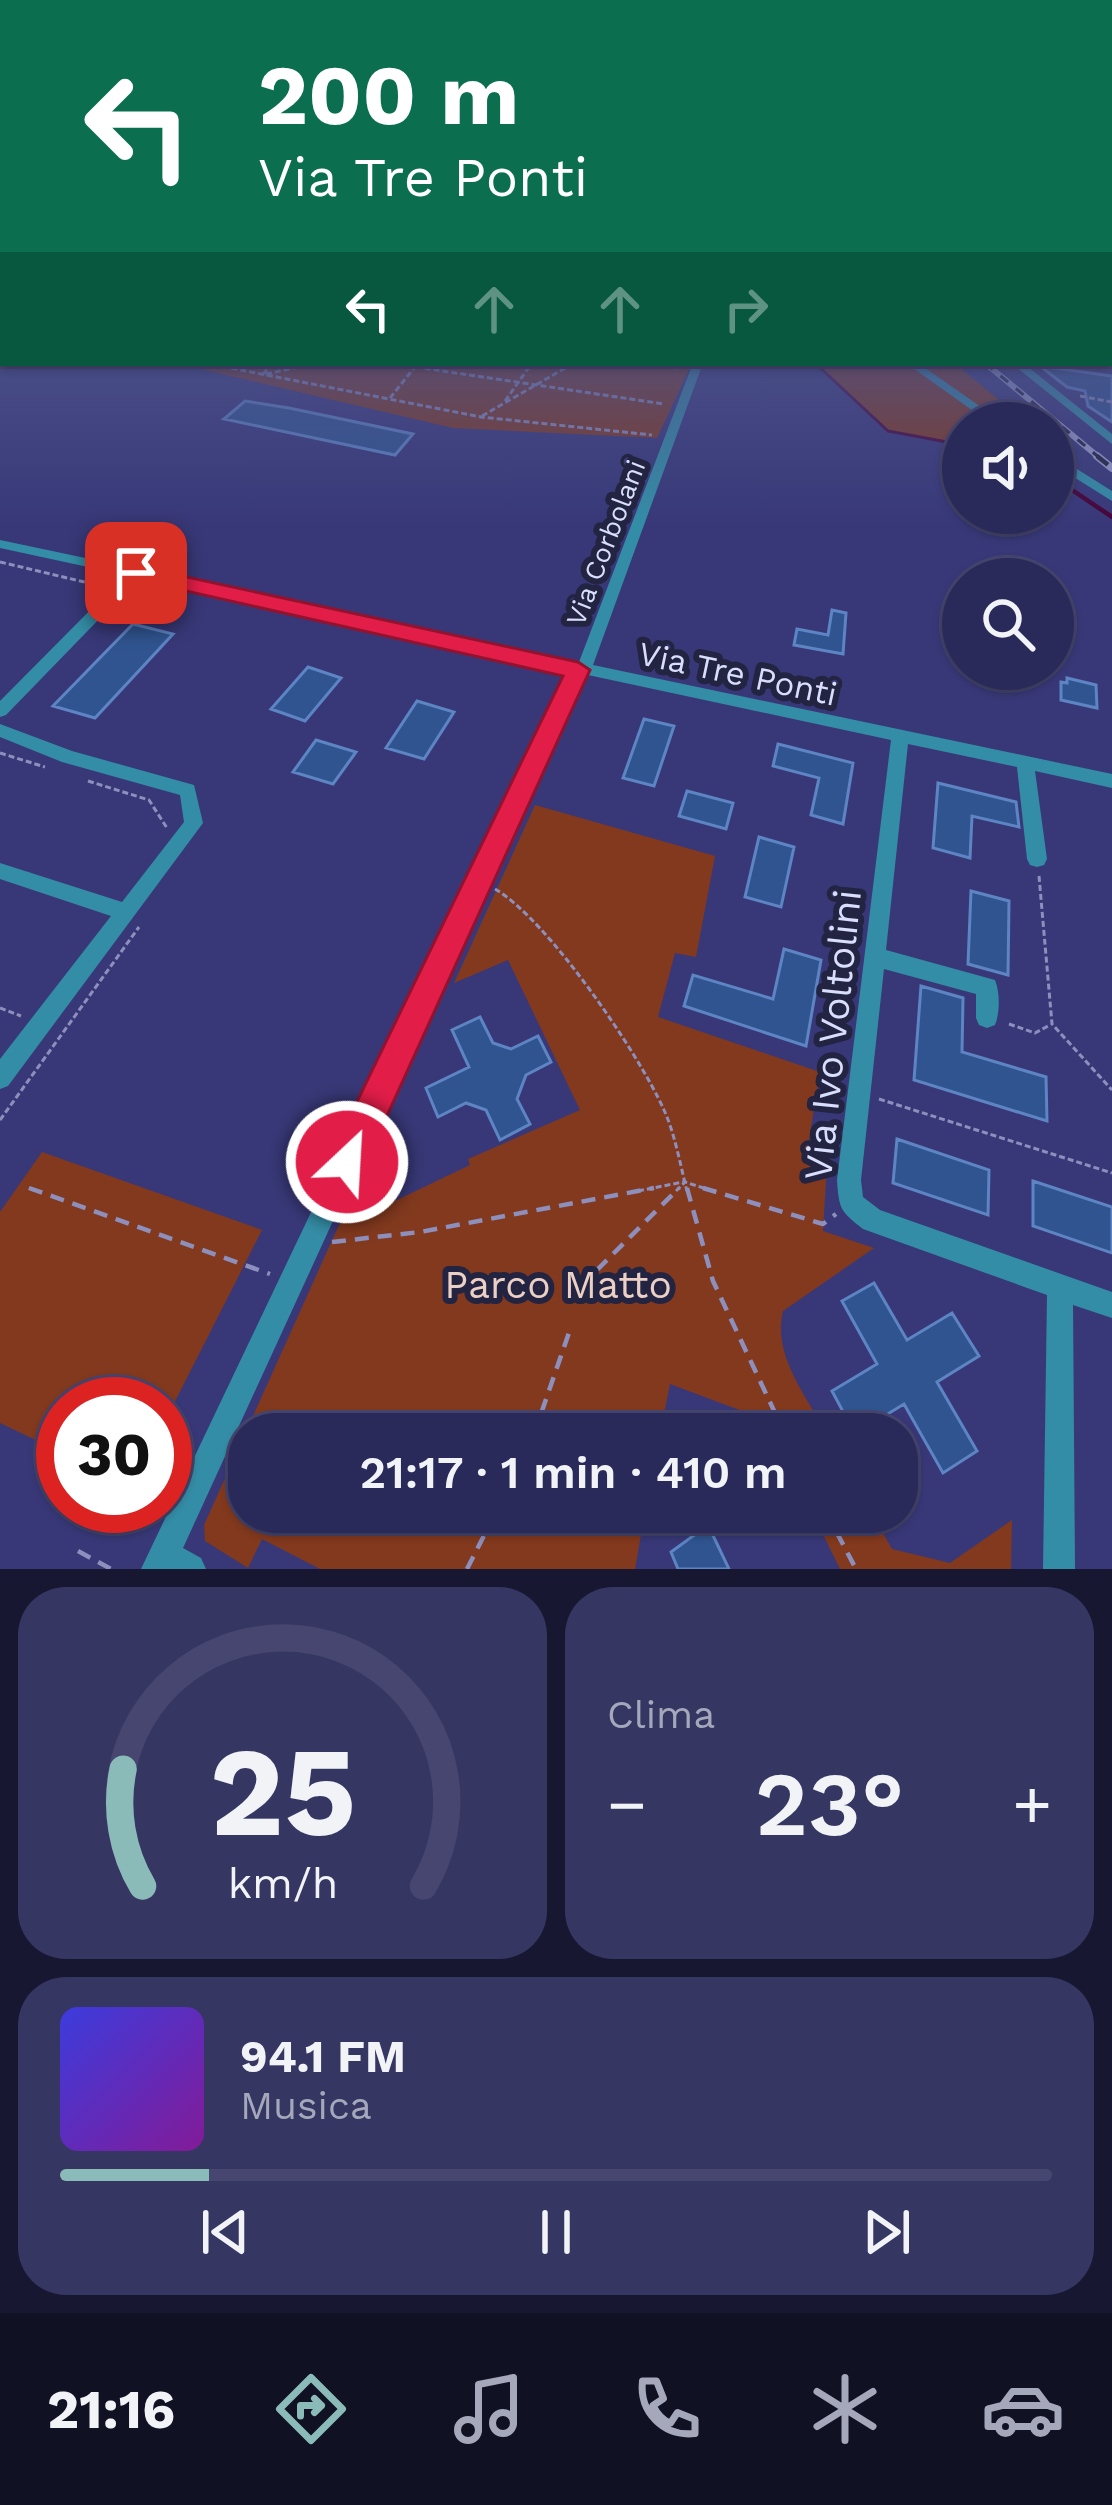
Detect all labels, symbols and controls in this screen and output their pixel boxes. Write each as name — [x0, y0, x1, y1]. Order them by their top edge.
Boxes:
text: 200 m — [258, 46, 519, 144]
icon: left — [60, 48, 216, 204]
text: Via Tre Ponti — [258, 146, 588, 209]
icon: left — [335, 276, 401, 342]
icon: ahead — [461, 276, 527, 342]
icon: ahead — [587, 276, 653, 342]
icon: right — [713, 276, 779, 342]
map controls — [942, 402, 1074, 690]
button: sound — [942, 402, 1074, 534]
street label: Via Corbolani — [560, 456, 652, 630]
pin — [85, 522, 187, 624]
icon: arrive — [103, 540, 169, 606]
button: search — [942, 558, 1074, 690]
street label: Via Tre Ponti — [635, 633, 841, 714]
street label: Via Ivo Voltolini — [795, 888, 870, 1183]
position arrow — [284, 1099, 410, 1225]
park label: Parco Matto — [444, 1262, 672, 1307]
speed limit sign: 30 — [36, 1377, 192, 1533]
text: 21:17 · 1 min · 410 m — [359, 1446, 787, 1499]
text: Clima — [607, 1692, 715, 1737]
text: 25 — [209, 1719, 356, 1865]
text: 23° — [755, 1751, 904, 1857]
text: − — [607, 1766, 647, 1843]
text: + — [1012, 1766, 1052, 1843]
text: km/h — [227, 1858, 338, 1908]
text: 94.1 FM — [240, 2030, 406, 2083]
text: Musica — [240, 2083, 372, 2128]
icon: previous — [192, 2199, 258, 2265]
icon: pause — [523, 2199, 589, 2265]
icon: next — [854, 2199, 920, 2265]
icon: directions — [269, 2367, 353, 2451]
icon: music — [447, 2367, 531, 2451]
icon: phone — [625, 2367, 709, 2451]
icon: climate — [803, 2367, 887, 2451]
icon: car — [981, 2367, 1065, 2451]
text: 21:16 — [47, 2378, 175, 2441]

